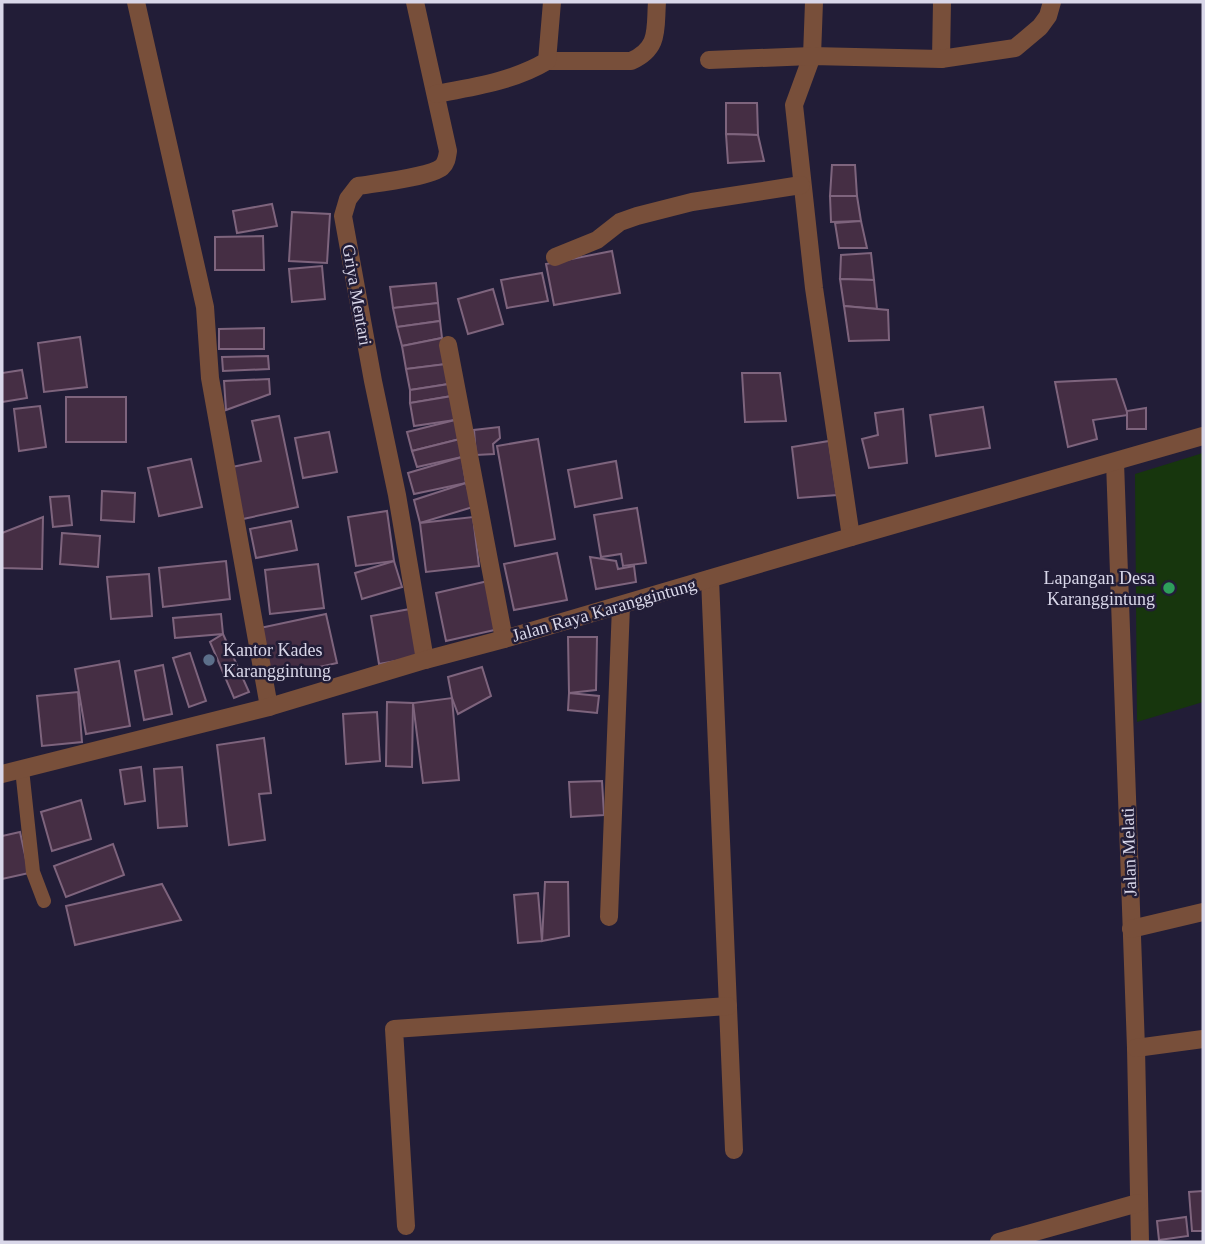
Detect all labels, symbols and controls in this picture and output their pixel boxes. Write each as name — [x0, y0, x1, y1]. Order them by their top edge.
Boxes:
street label: Griya Mentari — [338, 243, 376, 347]
place label: Lapangan Desa Karanggintung — [1044, 568, 1155, 609]
street label: Jalan Raya Karanggintung — [509, 574, 699, 646]
marker: Lapangan Desa Karanggintung — [1161, 580, 1177, 596]
place label: Kantor Kades Karanggintung — [223, 640, 331, 681]
marker: Kantor Kades Karanggintung — [201, 652, 217, 668]
street label: Jalan Melati — [1117, 807, 1141, 897]

